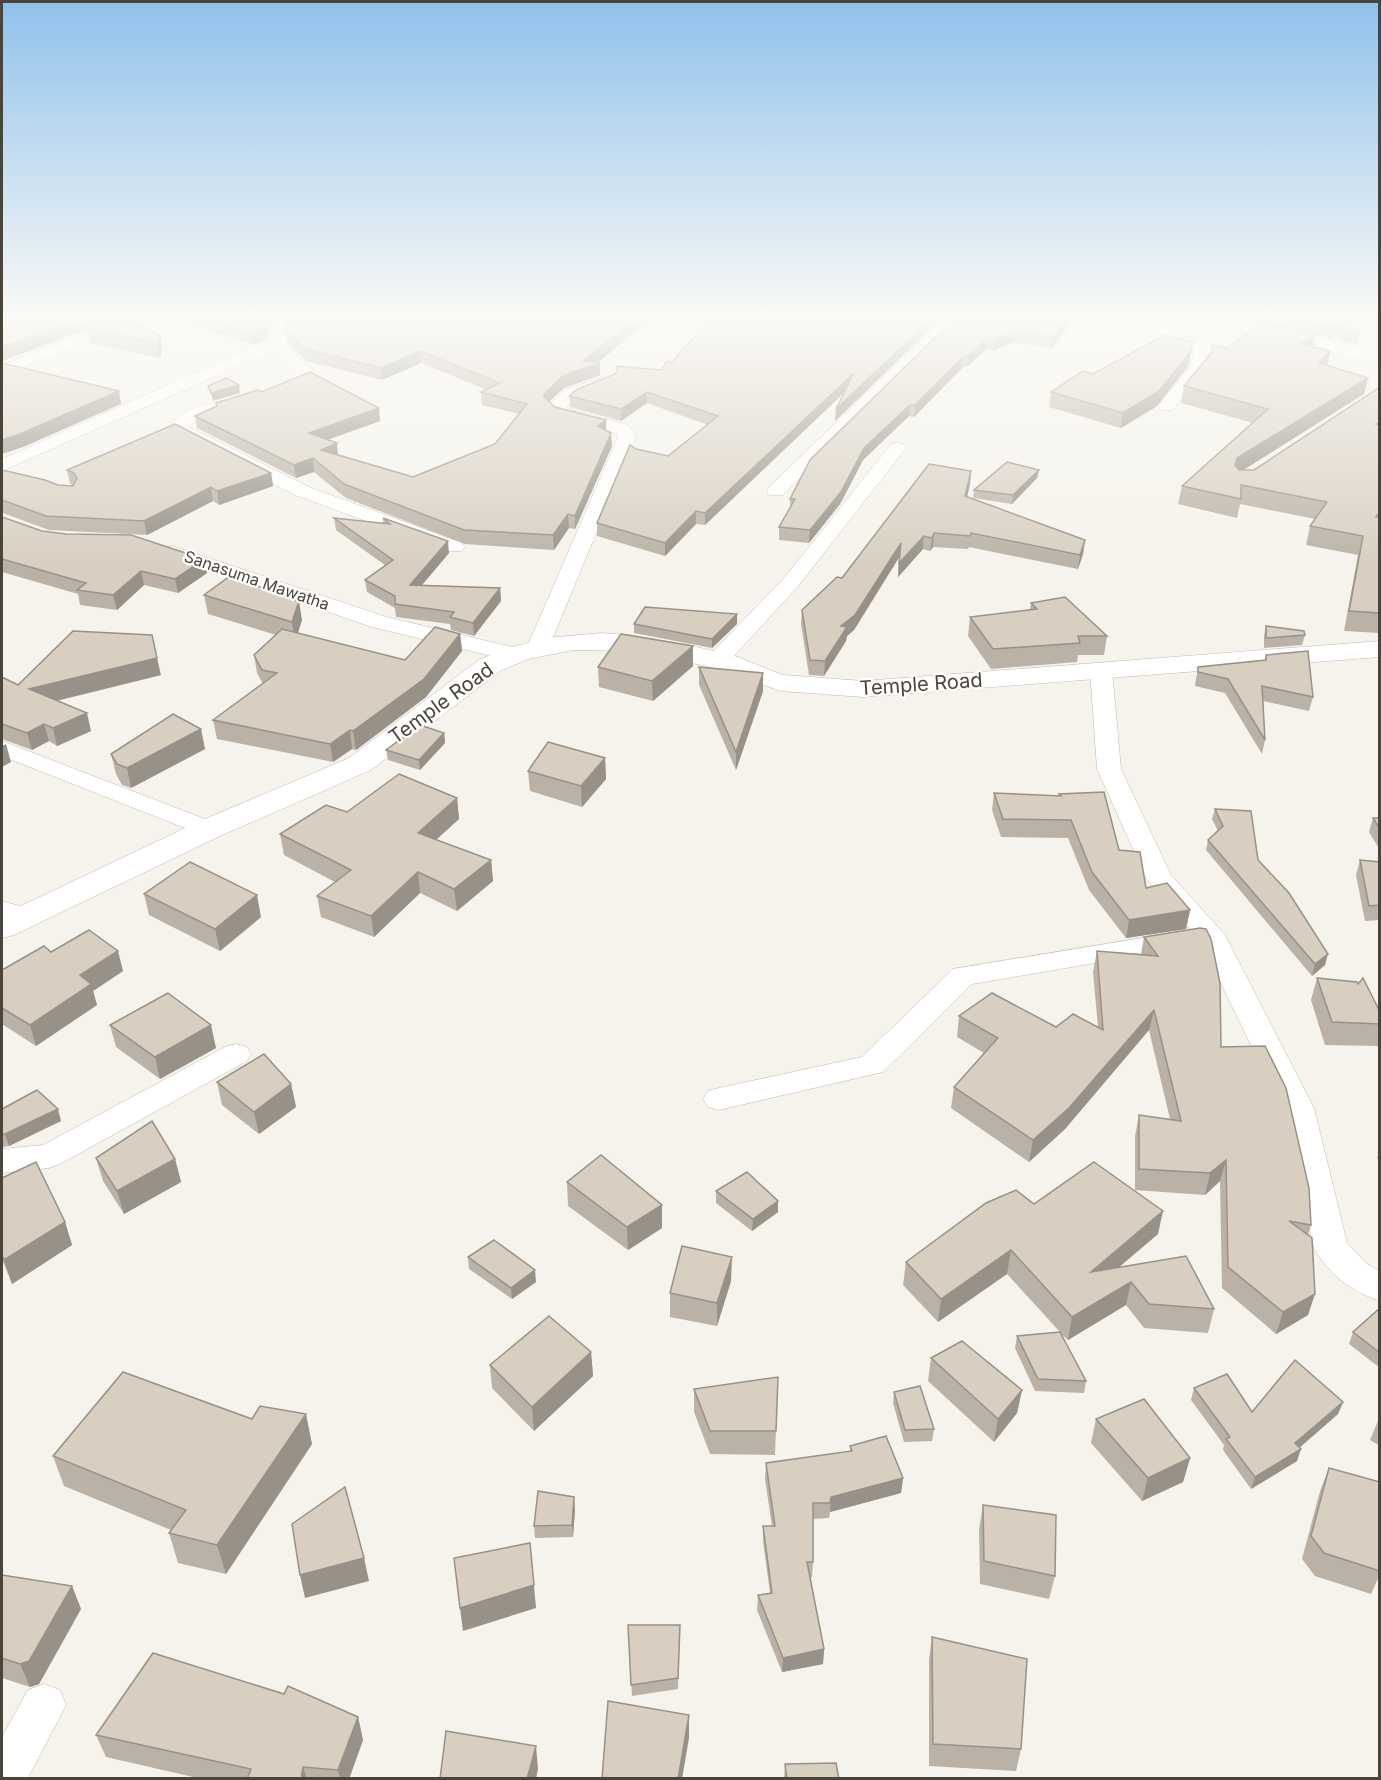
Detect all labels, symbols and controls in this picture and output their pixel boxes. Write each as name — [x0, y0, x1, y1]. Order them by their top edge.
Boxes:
street label: Sanasuma Mawatha — [182, 546, 332, 614]
street label: Temple Road — [384, 657, 498, 749]
street label: Temple Road — [859, 668, 983, 700]

